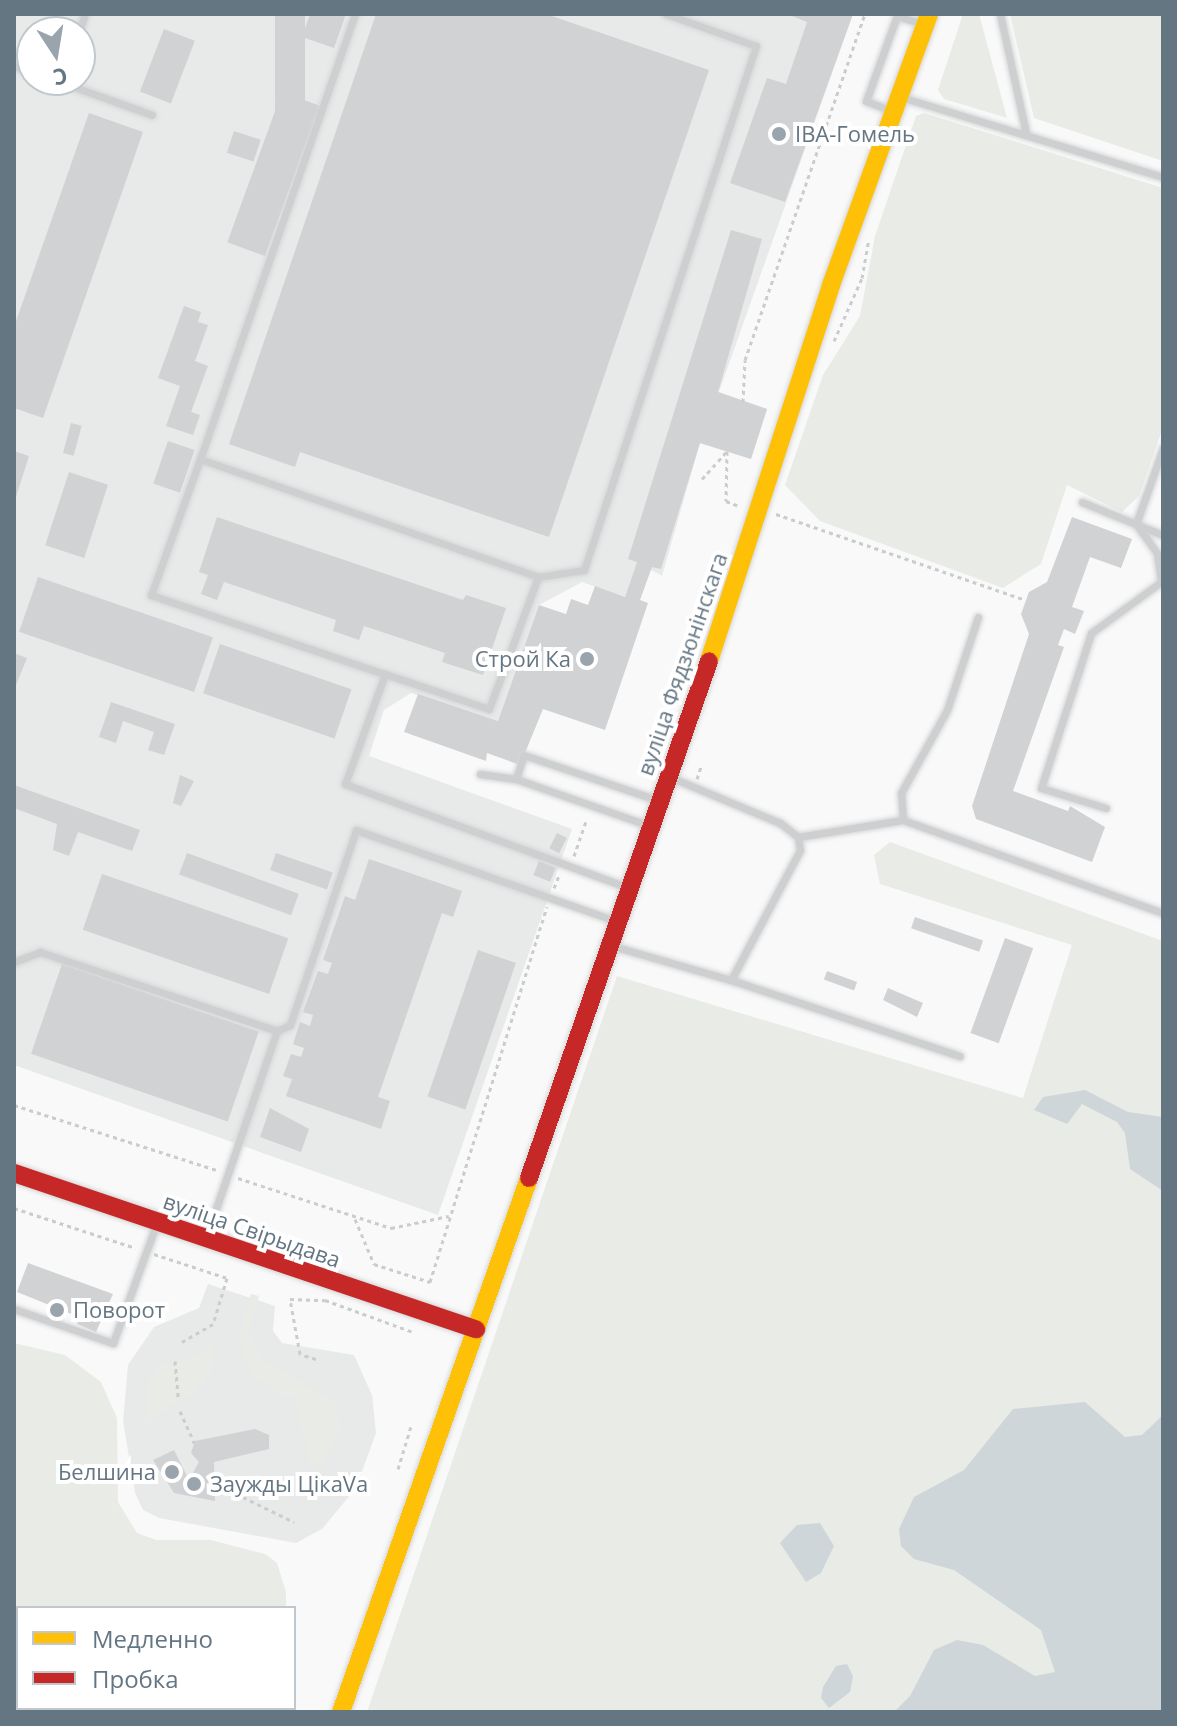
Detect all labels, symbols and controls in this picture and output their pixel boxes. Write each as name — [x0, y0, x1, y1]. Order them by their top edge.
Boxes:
north arrow — [16, 16, 96, 96]
text: С — [51, 61, 71, 94]
place label: IBA-Гомель — [795, 121, 915, 147]
marker: IBA-Гомель — [770, 125, 788, 143]
street label: вуліца Фядзюнінскага — [631, 549, 733, 779]
place label: Строй Ка — [475, 646, 571, 672]
marker: Строй Ка — [578, 650, 596, 668]
street label: вуліца Свірыдава — [160, 1187, 344, 1273]
place label: Поворот — [73, 1297, 165, 1323]
marker: Поворот — [48, 1301, 66, 1319]
place label: Белшина — [58, 1459, 156, 1485]
marker: Белшина — [163, 1463, 181, 1481]
place label: Заужды ЦікаVа — [210, 1471, 368, 1497]
marker: Заужды ЦікаVа — [185, 1475, 203, 1493]
legend — [16, 1606, 296, 1710]
text: Медленно — [92, 1622, 213, 1655]
text: Пробка — [92, 1662, 179, 1695]

